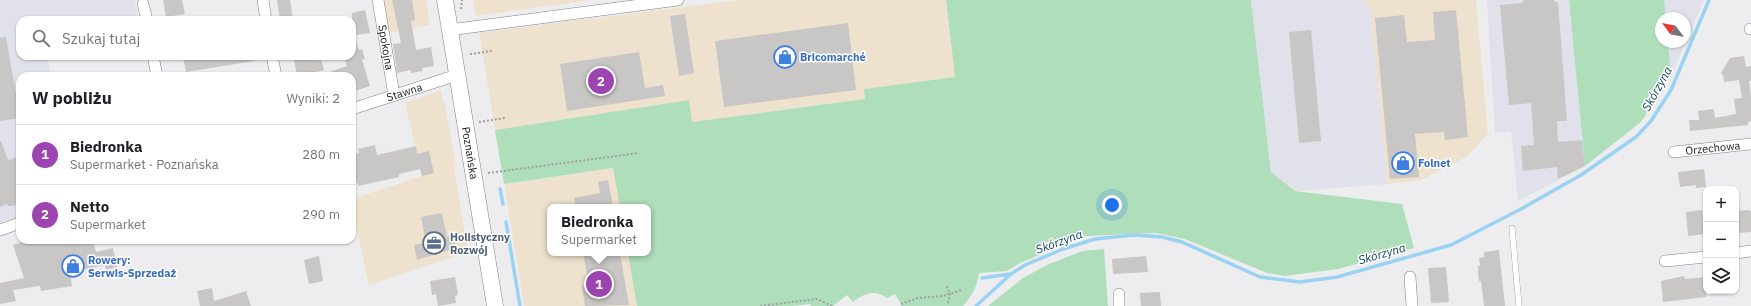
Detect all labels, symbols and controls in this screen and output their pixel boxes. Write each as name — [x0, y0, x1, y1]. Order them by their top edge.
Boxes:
north arrow — [1655, 12, 1691, 48]
search box — [16, 16, 356, 60]
street label: Spokojna — [375, 24, 397, 71]
icon: search — [30, 27, 52, 49]
text: Szukaj tutaj — [62, 29, 140, 48]
shop icon: Bricomarché — [772, 44, 798, 70]
place label: Bricomarché — [800, 50, 866, 64]
water label: Skórzyna — [1638, 64, 1675, 114]
pin: 2 — [588, 66, 614, 96]
street label: Stawna — [385, 80, 424, 104]
text: W pobliżu — [32, 87, 112, 109]
text: Wyniki: 2 — [287, 90, 340, 107]
street label: Poznańska — [459, 126, 481, 180]
text: Biedronka — [70, 137, 142, 156]
street label: Orzechowa — [1685, 138, 1741, 158]
text: 1 — [41, 146, 49, 163]
text: 280 m — [302, 146, 340, 163]
shop icon: Folnet — [1390, 150, 1416, 176]
text: Supermarket · Poznańska — [70, 156, 219, 173]
place label: Folnet — [1418, 156, 1451, 170]
map controls — [1703, 186, 1739, 294]
button: + — [1703, 186, 1739, 222]
your location — [1102, 195, 1122, 215]
text: Netto — [70, 197, 109, 216]
popup — [547, 204, 651, 256]
text: 2 — [41, 206, 49, 223]
text: 290 m — [302, 206, 340, 223]
text: Biedronka — [561, 212, 634, 231]
text: Supermarket — [70, 216, 146, 233]
button: − — [1703, 222, 1739, 258]
water label: Skórzyna — [1033, 226, 1084, 257]
office icon: Holistyczny Rozwój — [421, 230, 447, 256]
place label: Holistyczny Rozwój — [450, 230, 510, 257]
text: Supermarket — [561, 231, 637, 248]
water label: Skórzyna — [1356, 240, 1407, 267]
shop icon: Rowery: Serwis-Sprzedaż — [60, 253, 86, 279]
place label: Rowery: Serwis-Sprzedaż — [88, 253, 176, 280]
button: layers — [1703, 258, 1739, 294]
pin: 1 — [586, 269, 612, 299]

